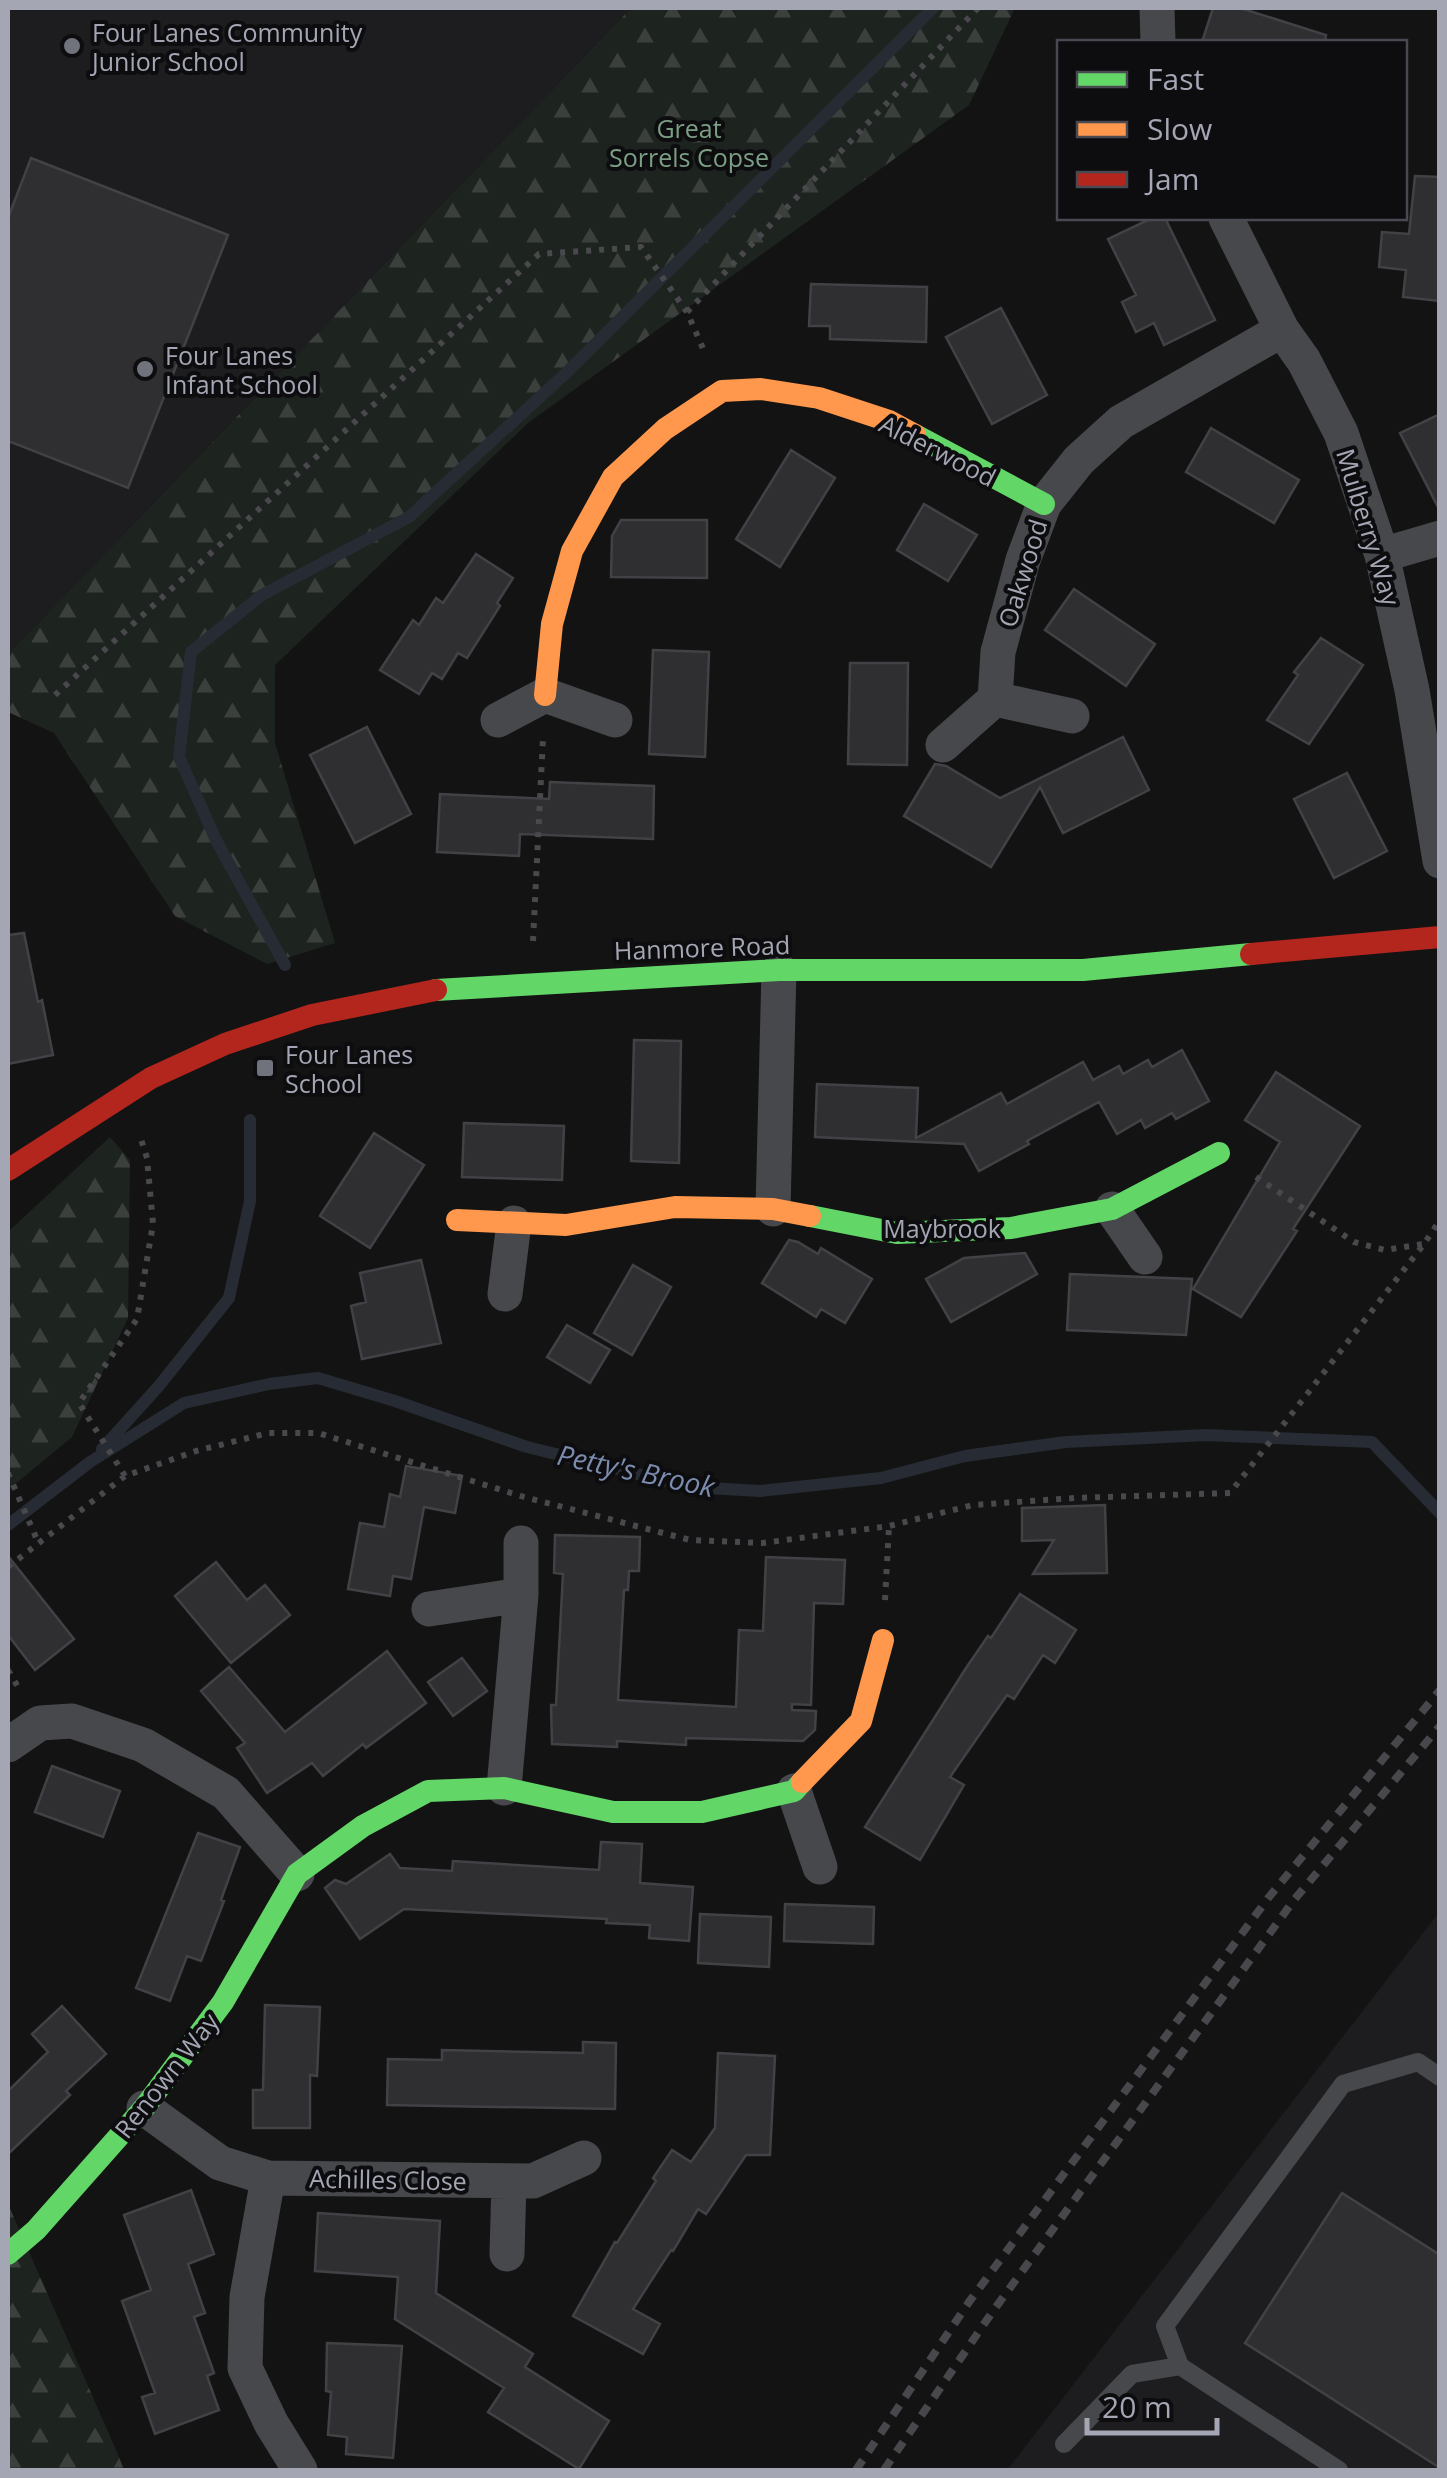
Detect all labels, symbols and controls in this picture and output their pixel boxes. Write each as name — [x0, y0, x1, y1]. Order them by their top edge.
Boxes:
place label: Four Lanes Community Junior School — [90, 15, 363, 78]
marker: Four Lanes Community Junior School — [61, 35, 83, 57]
legend — [1057, 40, 1407, 220]
text: Fast — [1147, 58, 1204, 99]
text: Slow — [1147, 108, 1212, 149]
park label: Great Sorrels Copse — [609, 111, 769, 174]
text: Jam — [1144, 158, 1200, 199]
place label: Four Lanes Infant School — [165, 338, 318, 401]
marker: Four Lanes Infant School — [134, 358, 156, 380]
street label: Alderwood — [874, 406, 1002, 494]
street label: Mulberry Way — [1329, 444, 1409, 610]
street label: Oakwood — [989, 515, 1055, 631]
street label: Hanmore Road — [613, 927, 791, 967]
place label: Four Lanes School — [285, 1037, 413, 1100]
marker: Four Lanes School — [254, 1057, 276, 1079]
street label: Maybrook — [883, 1211, 1001, 1245]
water label: Petty's Brook — [554, 1435, 719, 1505]
street label: Renown Way — [106, 2005, 226, 2145]
street label: Achilles Close — [309, 2161, 467, 2197]
scale bar — [1087, 2373, 1217, 2435]
text: 20 m — [1102, 2386, 1172, 2427]

